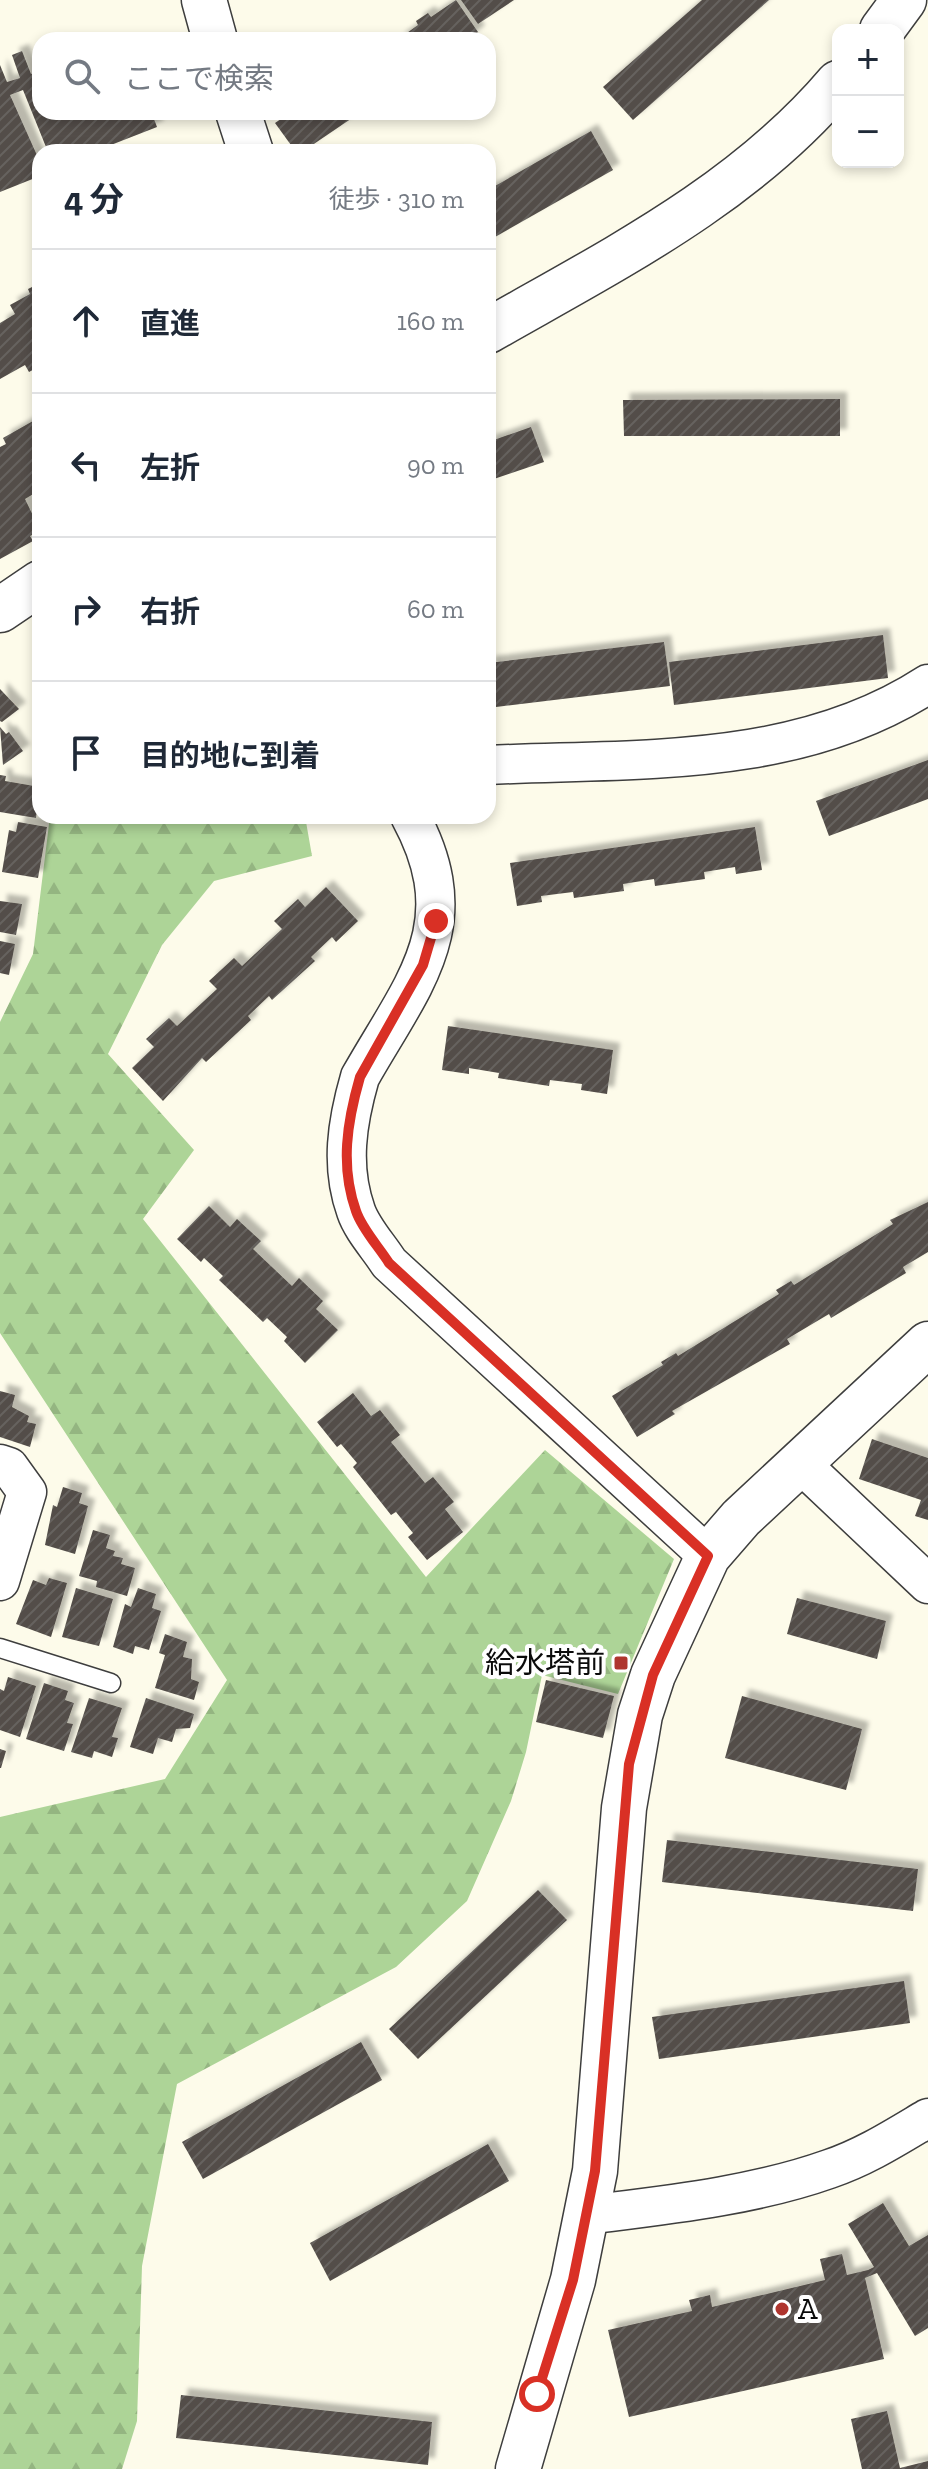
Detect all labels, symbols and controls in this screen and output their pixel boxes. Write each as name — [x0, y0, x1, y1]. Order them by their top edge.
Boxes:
map controls — [832, 24, 904, 168]
button: + — [832, 24, 904, 96]
search box — [32, 32, 496, 120]
icon: search — [60, 54, 104, 98]
text: ここで検索 — [124, 61, 274, 97]
button: − — [832, 96, 904, 168]
text: 4 分 — [64, 179, 124, 220]
text: 徒歩 · 310 m — [328, 183, 464, 215]
icon: ahead — [64, 299, 108, 343]
text: 160 m — [397, 305, 464, 337]
text: 直進 — [140, 306, 200, 342]
icon: left — [64, 443, 108, 487]
text: 90 m — [407, 449, 464, 481]
text: 左折 — [140, 450, 200, 486]
icon: right — [64, 587, 108, 631]
text: 60 m — [407, 593, 464, 625]
text: 右折 — [140, 594, 200, 630]
icon: arrive — [64, 731, 108, 775]
text: 目的地に到着 — [140, 738, 320, 774]
route end — [418, 903, 454, 939]
place label: 給水塔前 — [485, 1645, 605, 1681]
marker: 給水塔前 — [612, 1654, 630, 1672]
place label: A — [798, 2291, 818, 2327]
marker: A — [773, 2300, 791, 2318]
route start — [519, 2376, 555, 2412]

